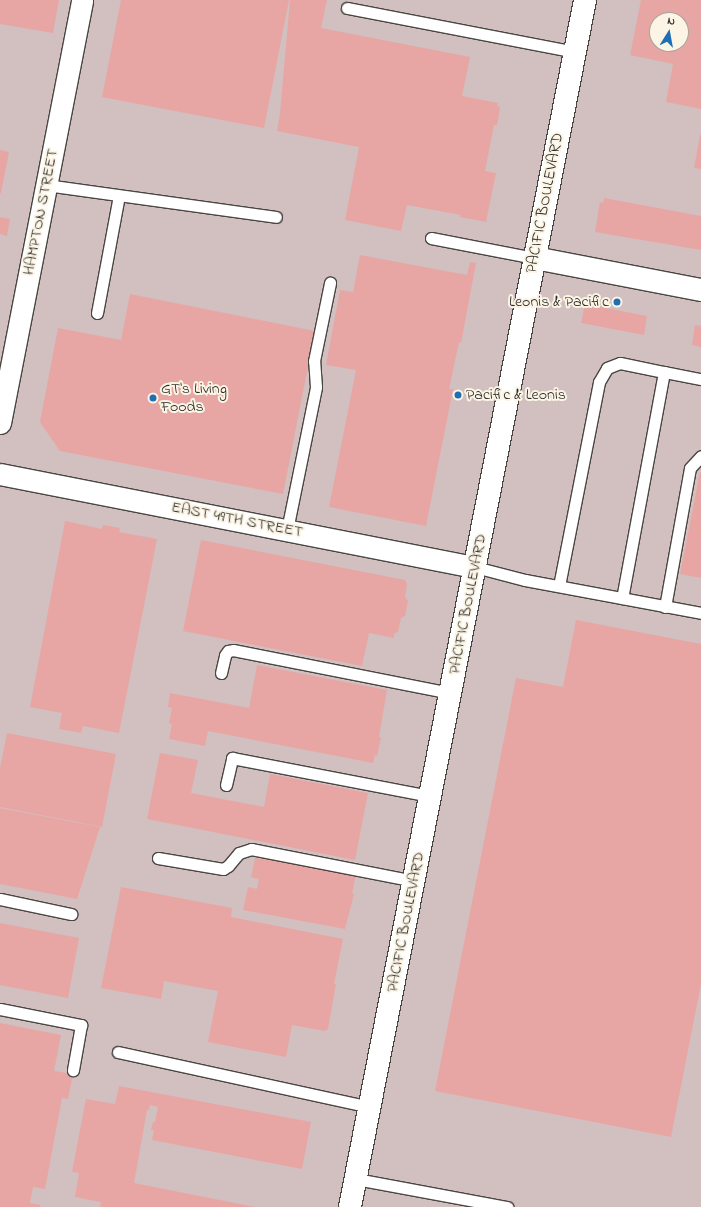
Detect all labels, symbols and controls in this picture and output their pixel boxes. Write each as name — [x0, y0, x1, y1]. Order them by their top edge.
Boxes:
north arrow — [649, 12, 689, 52]
text: N — [666, 13, 676, 30]
street label: PACIFIC BOULEVARD — [522, 131, 568, 275]
street label: HAMPTON STREET — [19, 147, 63, 277]
place label: Leonis & Pacific — [509, 292, 609, 312]
marker: Leonis & Pacific — [612, 297, 622, 307]
place label: GT's Living Foods — [161, 379, 227, 417]
place label: Pacific & Leonis — [466, 385, 566, 405]
marker: Pacific & Leonis — [453, 390, 463, 400]
marker: GT's Living Foods — [148, 393, 158, 403]
street label: EAST 49TH STREET — [170, 498, 304, 542]
street label: PACIFIC BOULEVARD — [445, 532, 491, 676]
street label: PACIFIC BOULEVARD — [383, 850, 429, 994]

